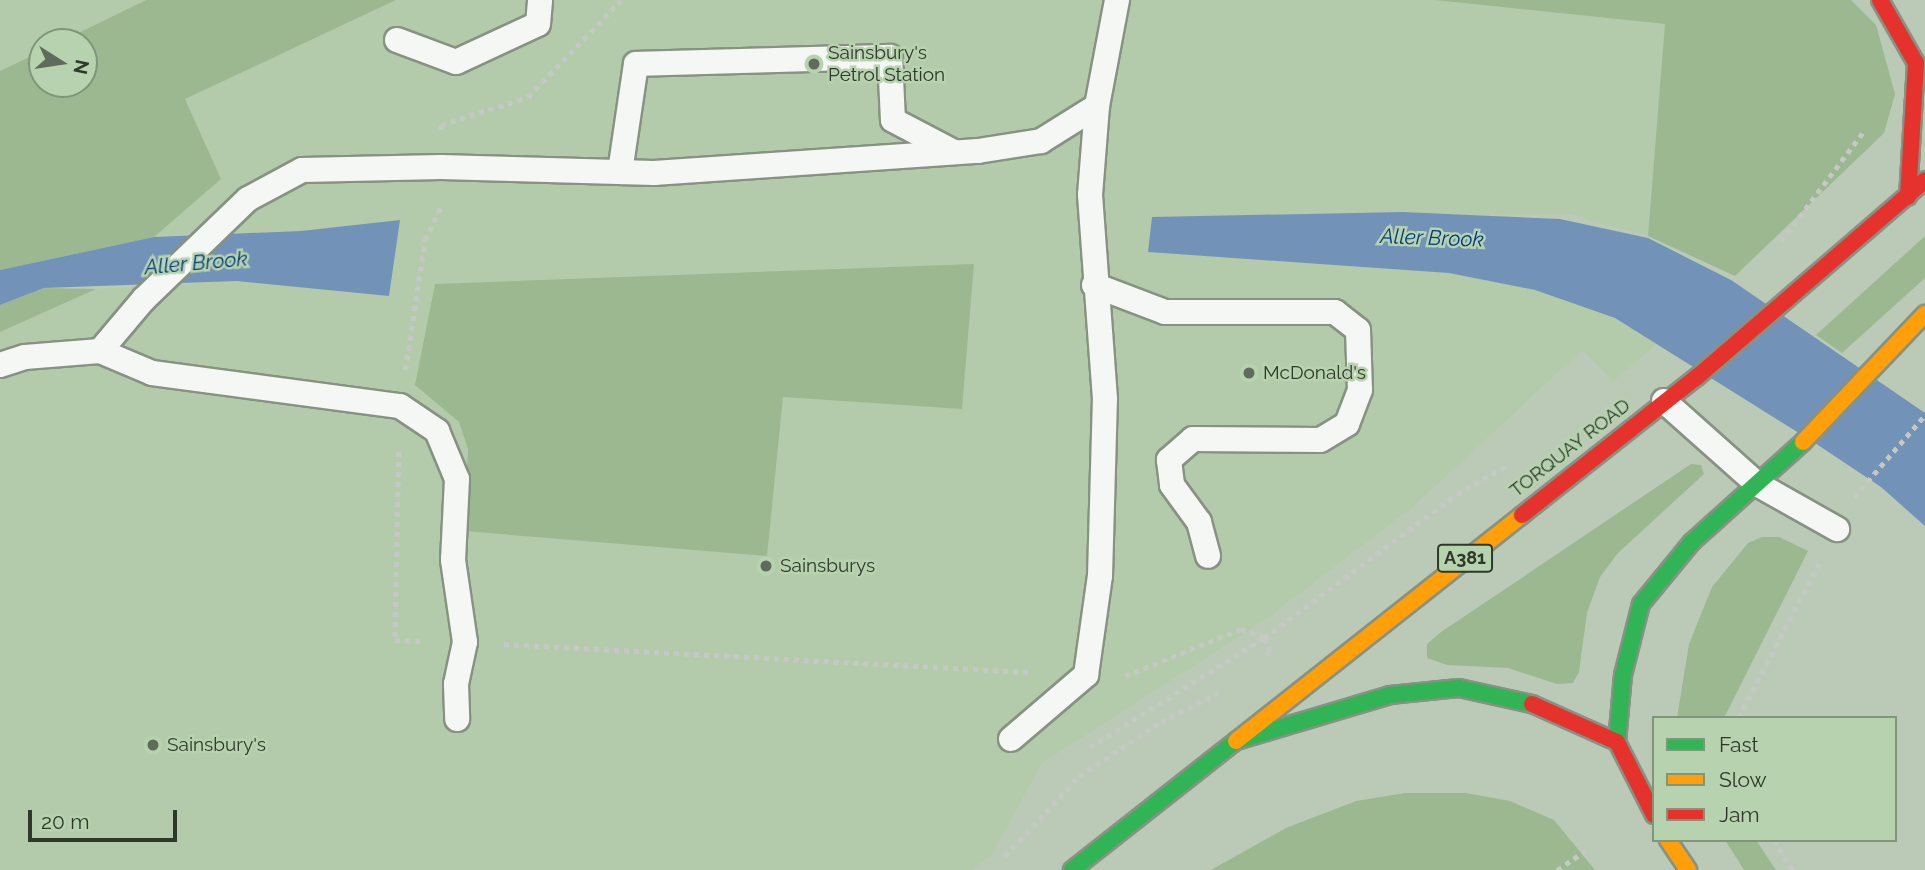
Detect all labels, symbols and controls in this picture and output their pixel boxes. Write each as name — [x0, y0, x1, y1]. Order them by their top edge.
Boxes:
north arrow — [28, 28, 98, 98]
place label: Sainsbury's Petrol Station — [828, 42, 946, 86]
marker: Sainsbury's Petrol Station — [806, 56, 822, 72]
text: N — [69, 58, 94, 76]
water label: Aller Brook — [1380, 224, 1484, 252]
water label: Aller Brook — [143, 246, 249, 280]
place label: McDonald's — [1263, 362, 1366, 384]
marker: McDonald's — [1241, 365, 1257, 381]
street label: TORQUAY ROAD — [1505, 394, 1635, 502]
road number: A381 — [1437, 544, 1493, 572]
place label: Sainsburys — [780, 555, 875, 577]
marker: Sainsburys — [758, 558, 774, 574]
legend — [1652, 716, 1897, 842]
text: Fast — [1719, 732, 1759, 757]
place label: Sainsbury's — [167, 734, 266, 756]
marker: Sainsbury's — [145, 737, 161, 753]
text: Slow — [1719, 767, 1767, 792]
scale bar — [32, 796, 180, 840]
text: Jam — [1719, 802, 1760, 827]
text: 20 m — [41, 809, 89, 834]

